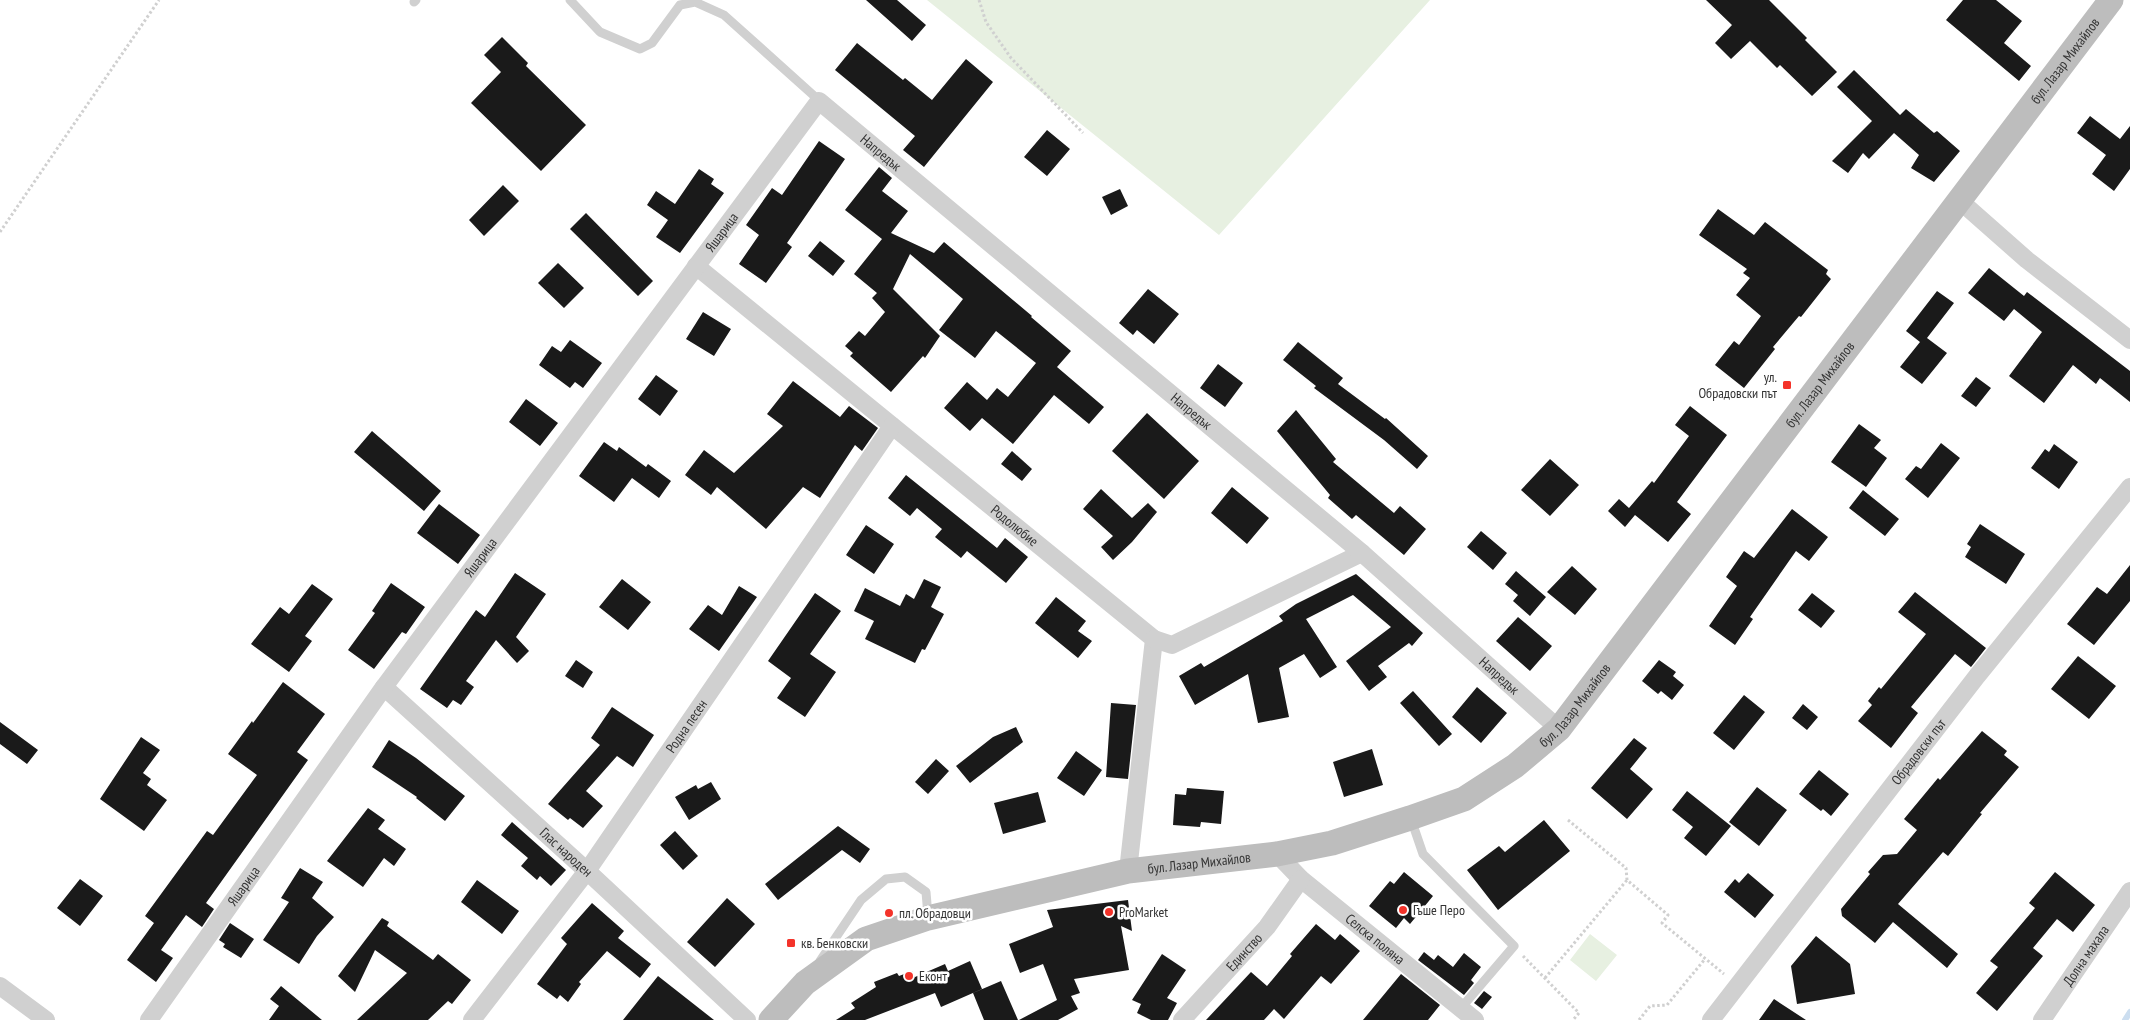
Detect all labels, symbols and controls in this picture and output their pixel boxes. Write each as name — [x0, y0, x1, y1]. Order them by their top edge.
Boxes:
street label: бул. Лазар Михайлов — [2027, 14, 2104, 107]
street label: Напредък — [857, 130, 906, 175]
street label: Яшарица — [701, 209, 742, 255]
street label: бул. Лазар Михайлов — [1781, 337, 1859, 431]
place label: ул. Обрадовски път — [1698, 368, 1778, 402]
marker: ул. Обрадовски път — [1781, 379, 1793, 391]
street label: Напредък — [1167, 389, 1216, 434]
street label: Родолюбие — [987, 501, 1042, 550]
street label: Яшарица — [460, 534, 501, 581]
street label: Напредък — [1475, 653, 1524, 699]
street label: бул. Лазар Михайлов — [1535, 660, 1615, 751]
street label: Родна песен — [662, 696, 711, 756]
street label: Обрадовски път — [1887, 715, 1950, 788]
street label: Глас народен — [536, 824, 596, 881]
street label: бул. Лазар Михайлов — [1147, 848, 1252, 878]
street label: Яшарица — [223, 863, 264, 909]
place label: Гъше Перо — [1413, 901, 1465, 919]
place label: ProMarket — [1119, 903, 1168, 921]
place label: пл. Обрадовци — [899, 904, 971, 922]
marker: Гъше Перо — [1397, 904, 1409, 916]
marker: ProMarket — [1103, 906, 1115, 918]
marker: пл. Обрадовци — [883, 907, 895, 919]
street label: Селска поляна — [1342, 910, 1408, 968]
street label: Долна махала — [2059, 922, 2113, 989]
street label: Единство — [1222, 929, 1266, 975]
place label: кв. Бенковски — [801, 934, 868, 952]
marker: кв. Бенковски — [785, 937, 797, 949]
place label: Еконт — [919, 967, 947, 985]
marker: Еконт — [903, 970, 915, 982]

